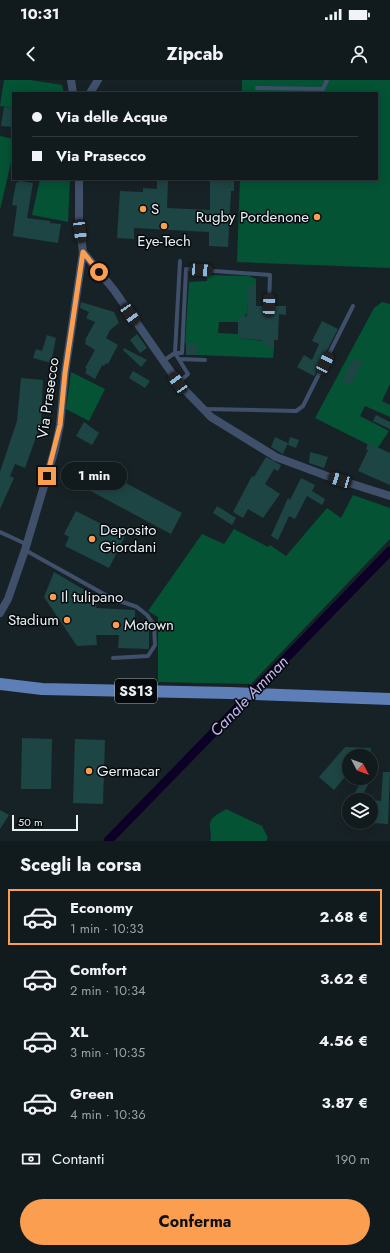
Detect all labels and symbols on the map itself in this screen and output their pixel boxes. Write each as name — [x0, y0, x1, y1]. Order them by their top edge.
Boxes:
place label: S — [151, 198, 159, 220]
marker: S — [138, 204, 148, 214]
place label: Rugby Pordenone — [196, 206, 309, 228]
marker: Rugby Pordenone — [312, 212, 322, 222]
car — [73, 218, 87, 244]
marker: Eye-Tech — [159, 221, 169, 231]
place label: Eye-Tech — [137, 230, 191, 252]
route start — [90, 263, 108, 281]
car — [189, 263, 213, 277]
car — [263, 293, 275, 317]
car — [118, 301, 142, 327]
car — [314, 350, 336, 376]
street label: Via Prasecco — [31, 356, 65, 440]
car — [166, 370, 190, 396]
callout: 1 min — [61, 462, 127, 490]
route end — [38, 467, 56, 485]
car — [327, 471, 353, 489]
place label: Deposito Giordani — [100, 519, 156, 558]
marker: Deposito Giordani — [87, 534, 97, 544]
place label: Il tulipano — [61, 586, 123, 608]
marker: Il tulipano — [48, 592, 58, 602]
place label: Stadium — [8, 609, 59, 631]
place label: Motown — [124, 614, 174, 636]
marker: Stadium — [62, 615, 72, 625]
marker: Motown — [111, 620, 121, 630]
water label: Canale Amman — [204, 650, 294, 742]
road number: SS13 — [115, 679, 157, 703]
north arrow — [342, 749, 378, 785]
place label: Germacar — [97, 760, 161, 782]
marker: Germacar — [84, 766, 94, 776]
scale bar — [12, 813, 78, 832]

